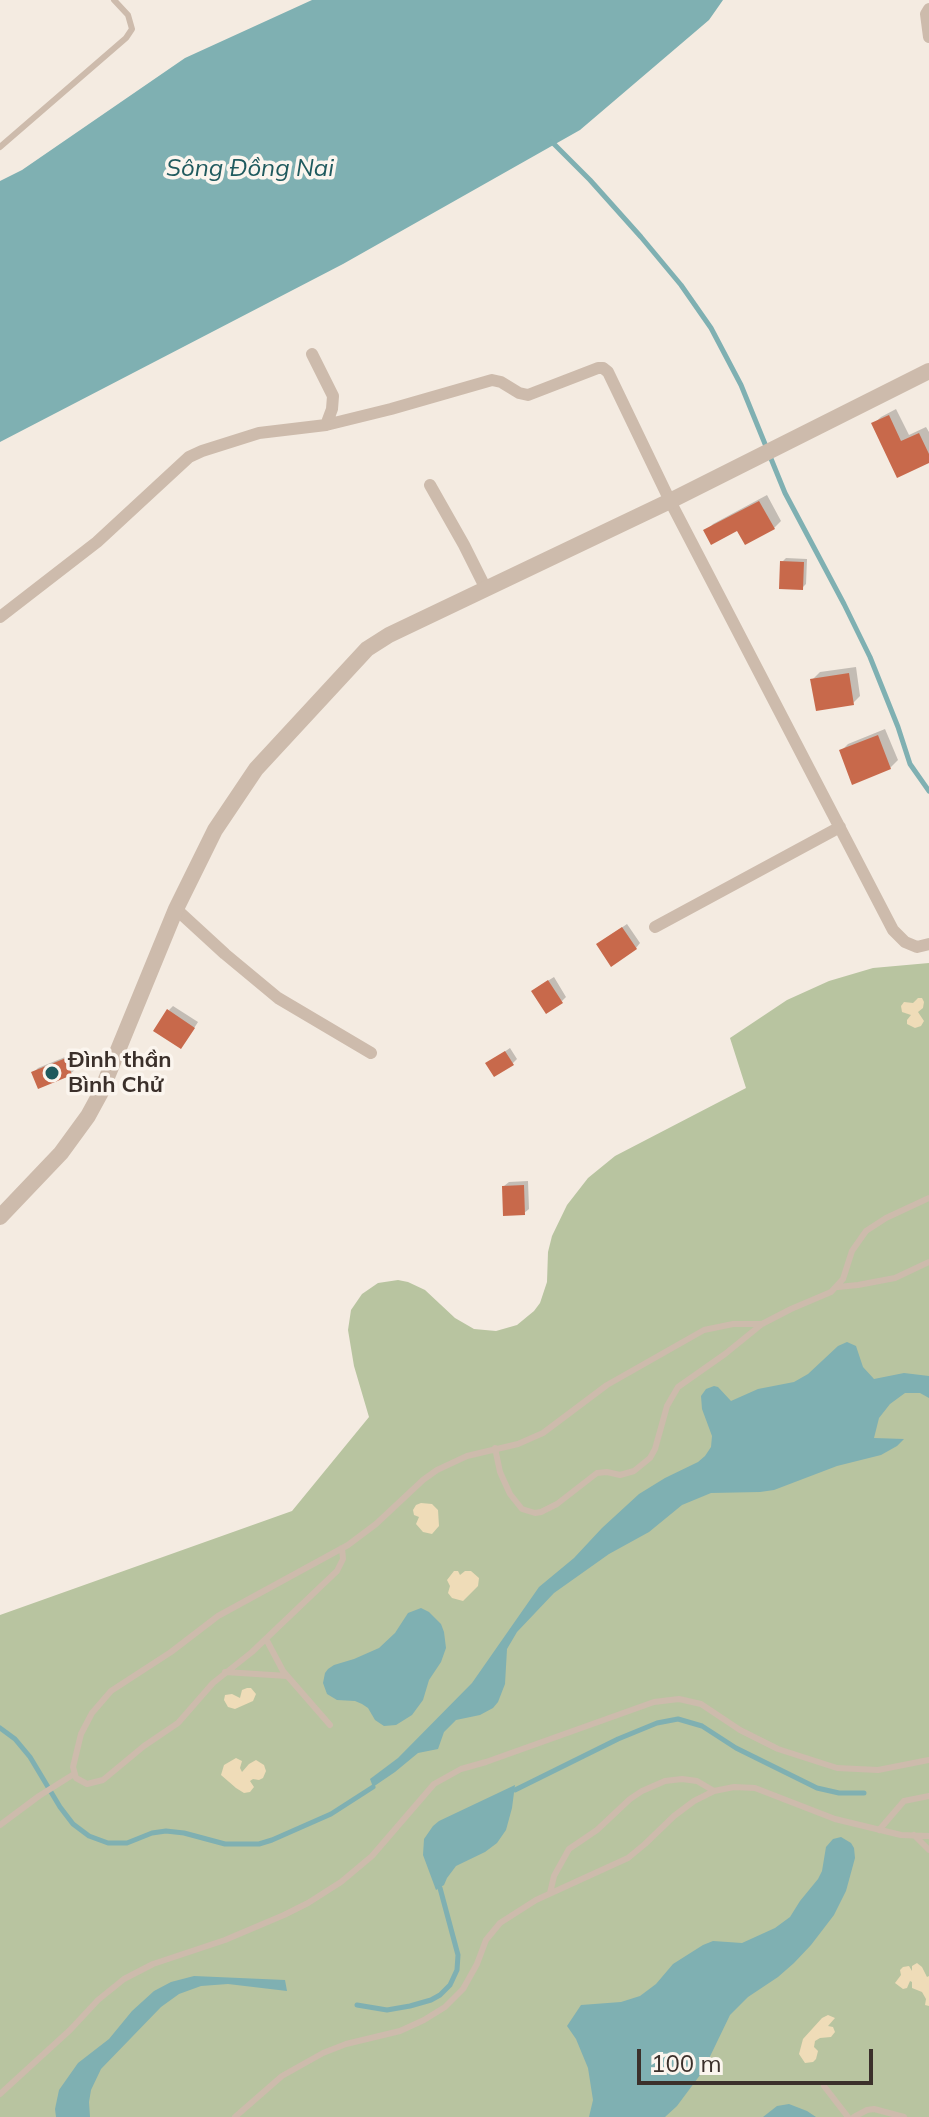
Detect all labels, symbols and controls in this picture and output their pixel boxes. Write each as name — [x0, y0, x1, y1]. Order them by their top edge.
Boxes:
water label: Sông Đồng Nai — [166, 155, 334, 183]
place label: Đình thần Bình Chử — [68, 1047, 172, 1098]
marker: Đình thần Bình Chử — [43, 1064, 61, 1082]
scale bar — [641, 2033, 877, 2083]
text: 100 m — [651, 2048, 722, 2078]

